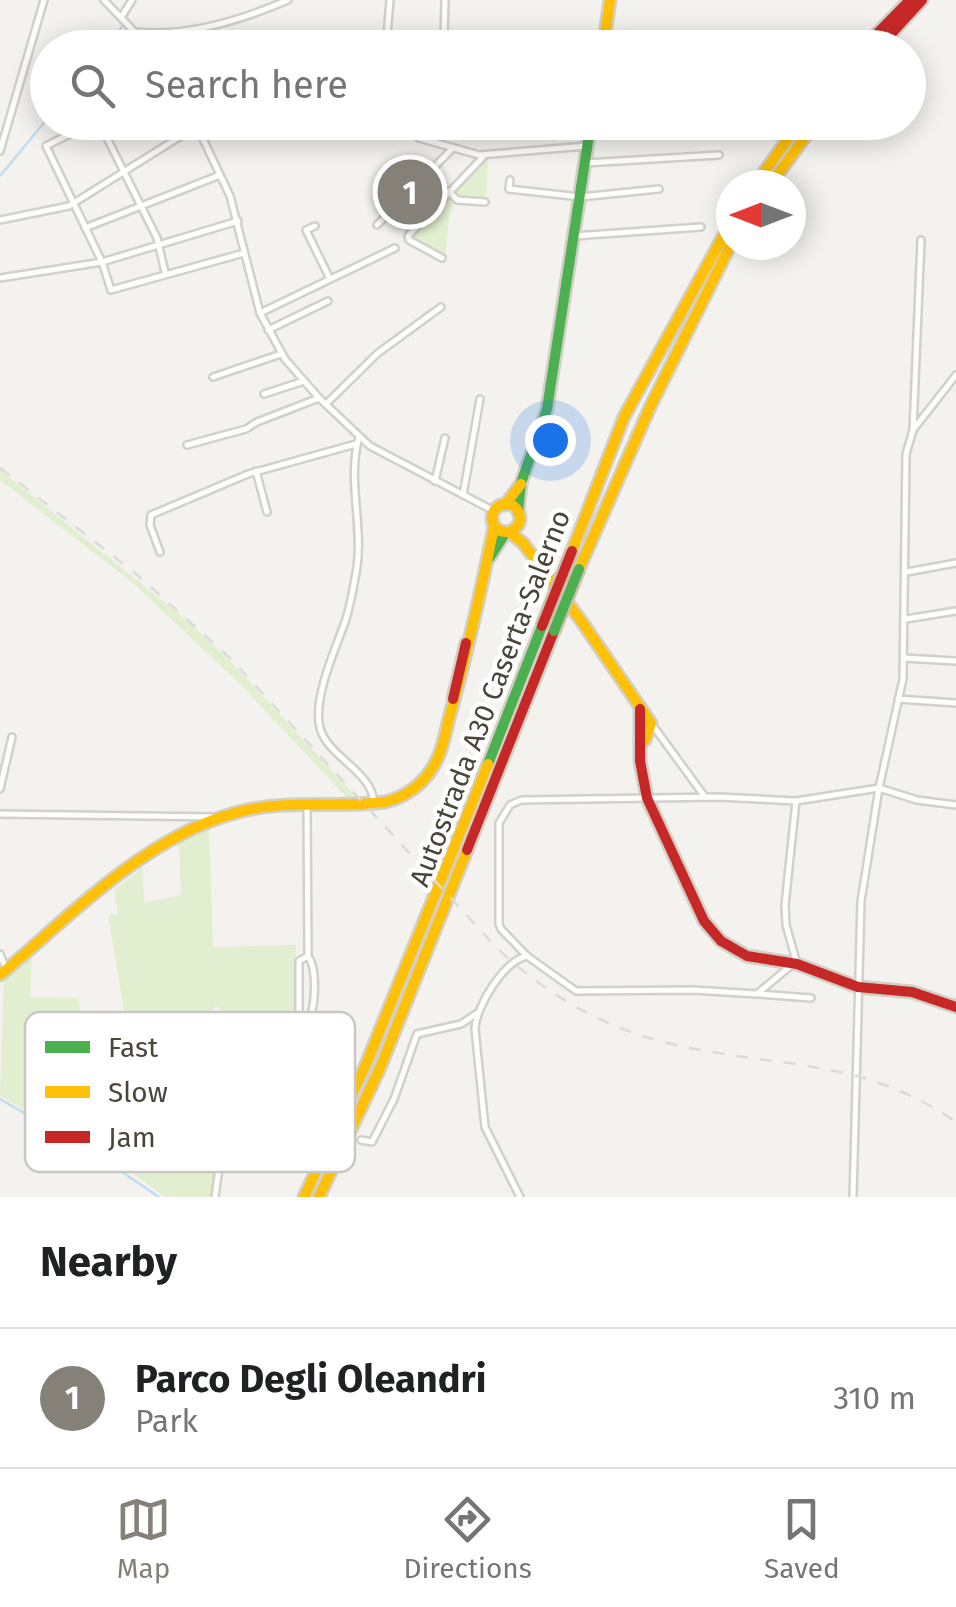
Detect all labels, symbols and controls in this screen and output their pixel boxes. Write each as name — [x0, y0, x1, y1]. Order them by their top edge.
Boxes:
search box — [30, 30, 926, 140]
icon: search — [65, 58, 120, 113]
text: Search here — [145, 62, 348, 108]
pin: 1 — [378, 154, 442, 230]
north arrow — [716, 170, 806, 260]
your location — [525, 415, 576, 466]
street label: Autostrada A30 Caserta-Salerno — [403, 505, 577, 891]
legend — [25, 1012, 355, 1172]
text: Fast — [108, 1031, 159, 1064]
text: Slow — [108, 1076, 168, 1109]
text: Jam — [108, 1121, 156, 1154]
text: Nearby — [40, 1237, 177, 1287]
text: Parco Degli Oleandri — [135, 1356, 487, 1402]
text: 1 — [65, 1379, 80, 1417]
text: 310 m — [833, 1379, 916, 1417]
text: Park — [135, 1402, 198, 1440]
tab: Map — [116, 1492, 171, 1585]
tab: Directions — [403, 1492, 532, 1585]
tab: Saved — [764, 1492, 840, 1585]

